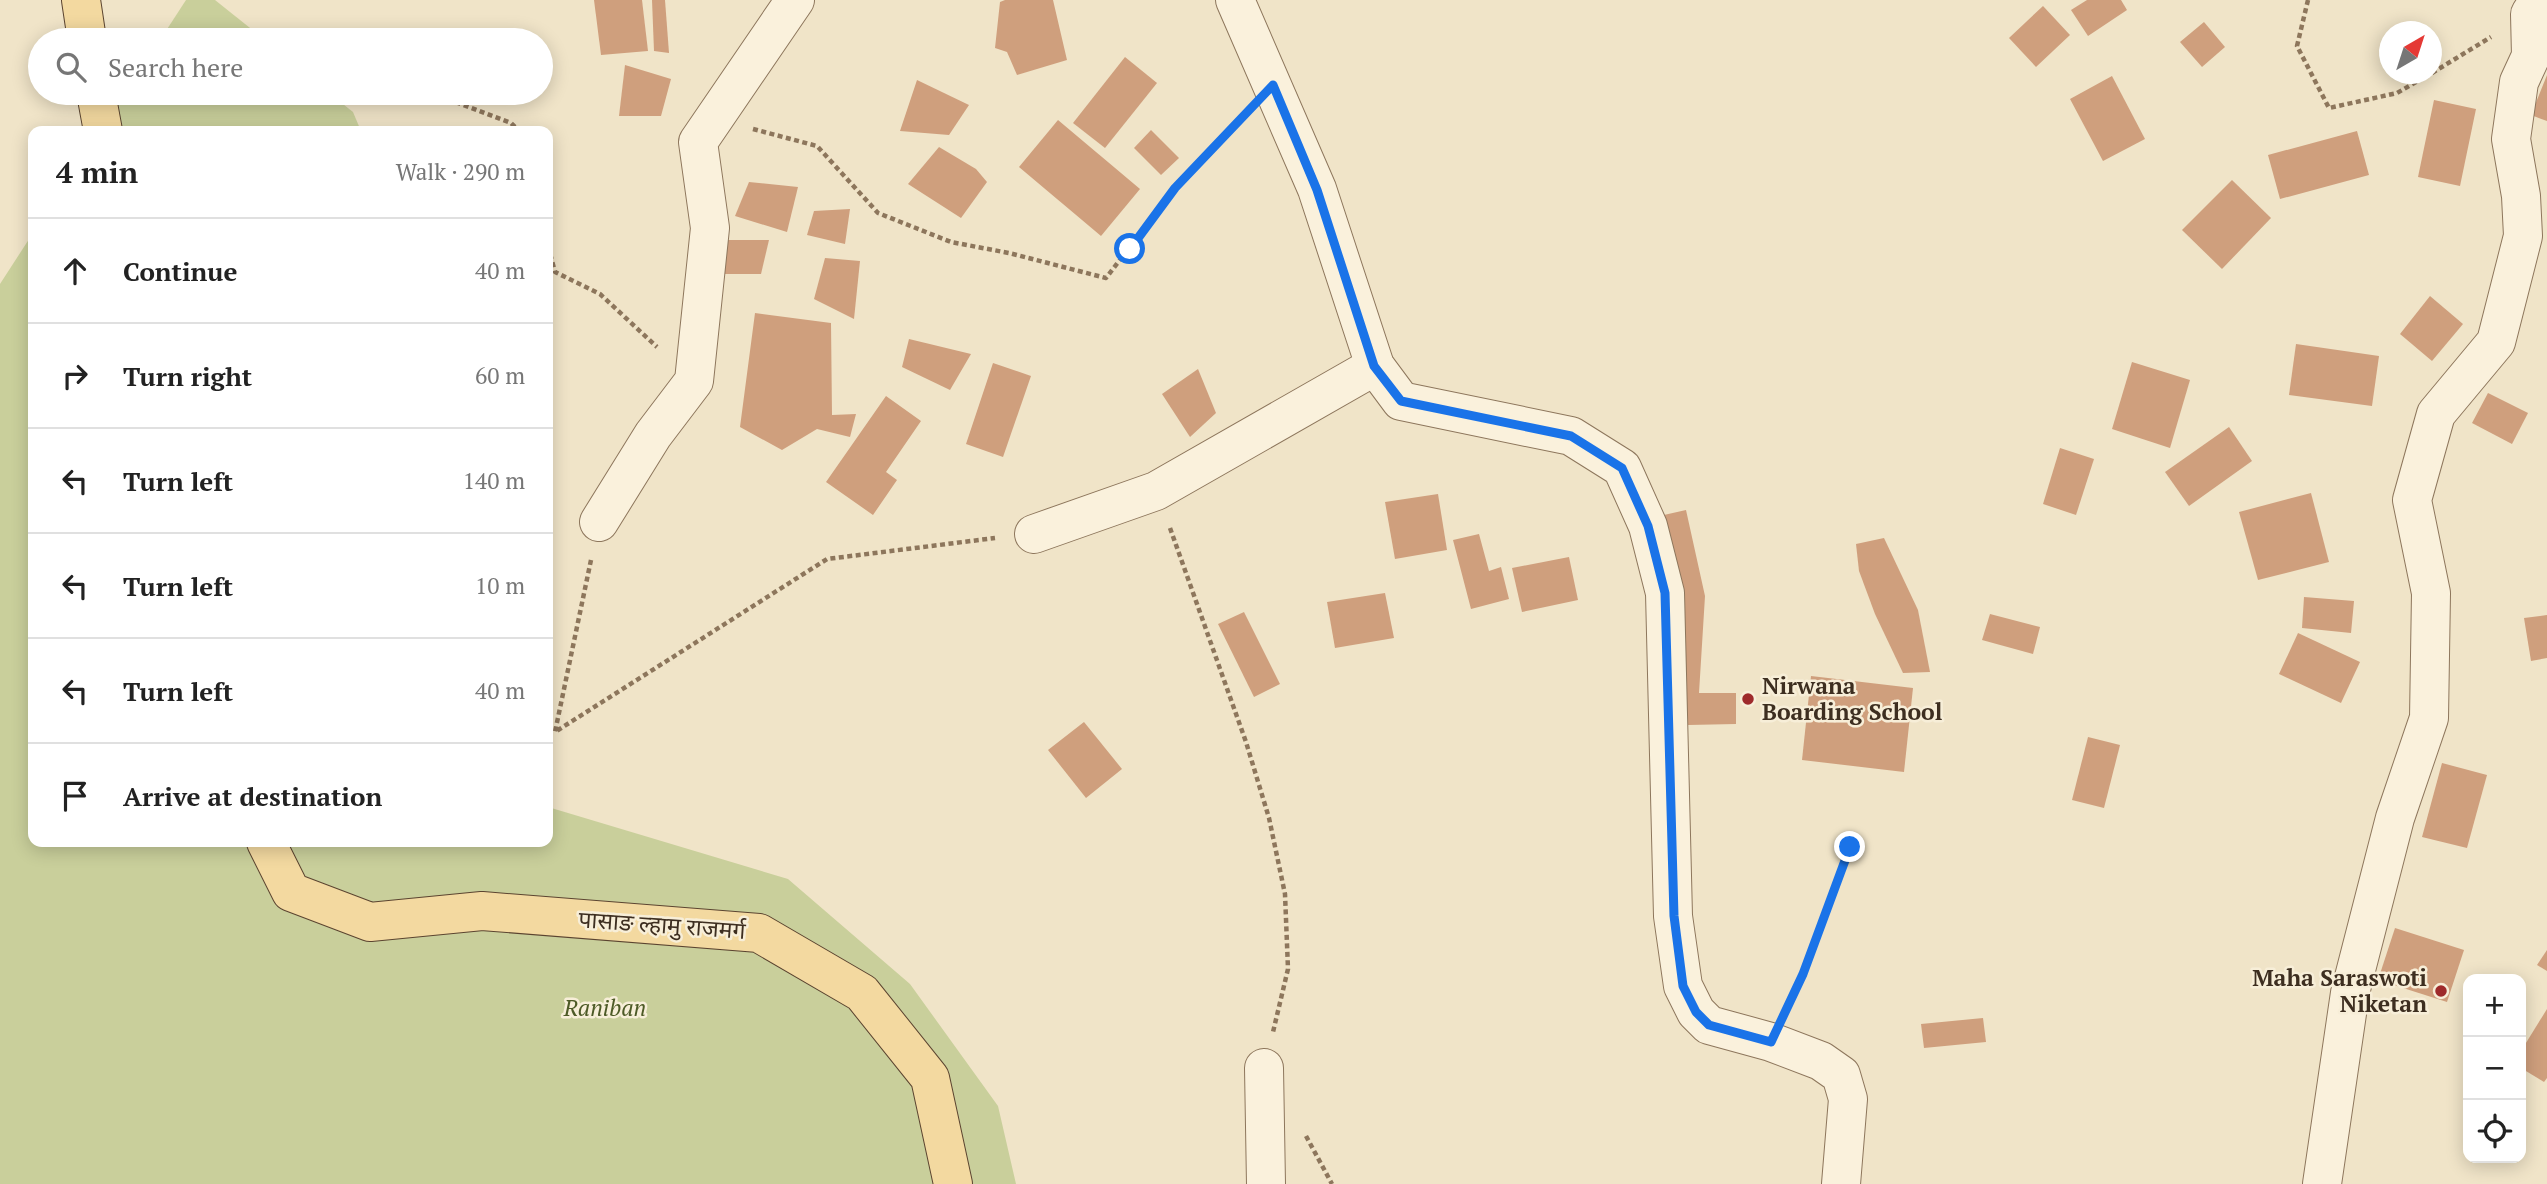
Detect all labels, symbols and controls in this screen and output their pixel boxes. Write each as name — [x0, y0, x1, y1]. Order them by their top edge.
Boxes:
north arrow — [2379, 21, 2442, 84]
search box — [28, 28, 553, 105]
icon: search — [52, 48, 90, 86]
text: Search here — [108, 50, 243, 84]
text: 4 min — [56, 152, 138, 192]
text: Walk · 290 m — [396, 156, 525, 187]
route start — [1114, 233, 1145, 264]
icon: ahead — [56, 252, 94, 290]
text: Continue — [123, 254, 237, 288]
text: 40 m — [475, 255, 525, 286]
icon: right — [56, 357, 94, 395]
text: Turn right — [123, 359, 252, 393]
text: 60 m — [475, 360, 525, 391]
icon: left — [56, 462, 94, 500]
text: Turn left — [123, 464, 233, 498]
text: 140 m — [463, 465, 525, 496]
icon: left — [56, 567, 94, 605]
text: Turn left — [123, 569, 233, 603]
text: 10 m — [475, 570, 525, 601]
place label: Nirwana Boarding School — [1762, 670, 1943, 727]
icon: left — [56, 672, 94, 710]
text: Turn left — [123, 674, 233, 708]
text: 40 m — [475, 675, 525, 706]
marker: Nirwana Boarding School — [1740, 691, 1756, 707]
icon: arrive — [56, 777, 94, 815]
text: Arrive at destination — [123, 779, 382, 813]
route end — [1834, 831, 1865, 862]
street label: पासाङ ल्हामु राजमर्ग — [577, 903, 748, 946]
place label: Maha Saraswoti Niketan — [2252, 962, 2427, 1019]
map controls — [2463, 974, 2526, 1163]
button: + — [2463, 974, 2526, 1037]
marker: Maha Saraswoti Niketan — [2433, 983, 2449, 999]
park label: Raniban — [563, 992, 646, 1023]
button: − — [2463, 1037, 2526, 1100]
button: locate — [2463, 1100, 2526, 1163]

